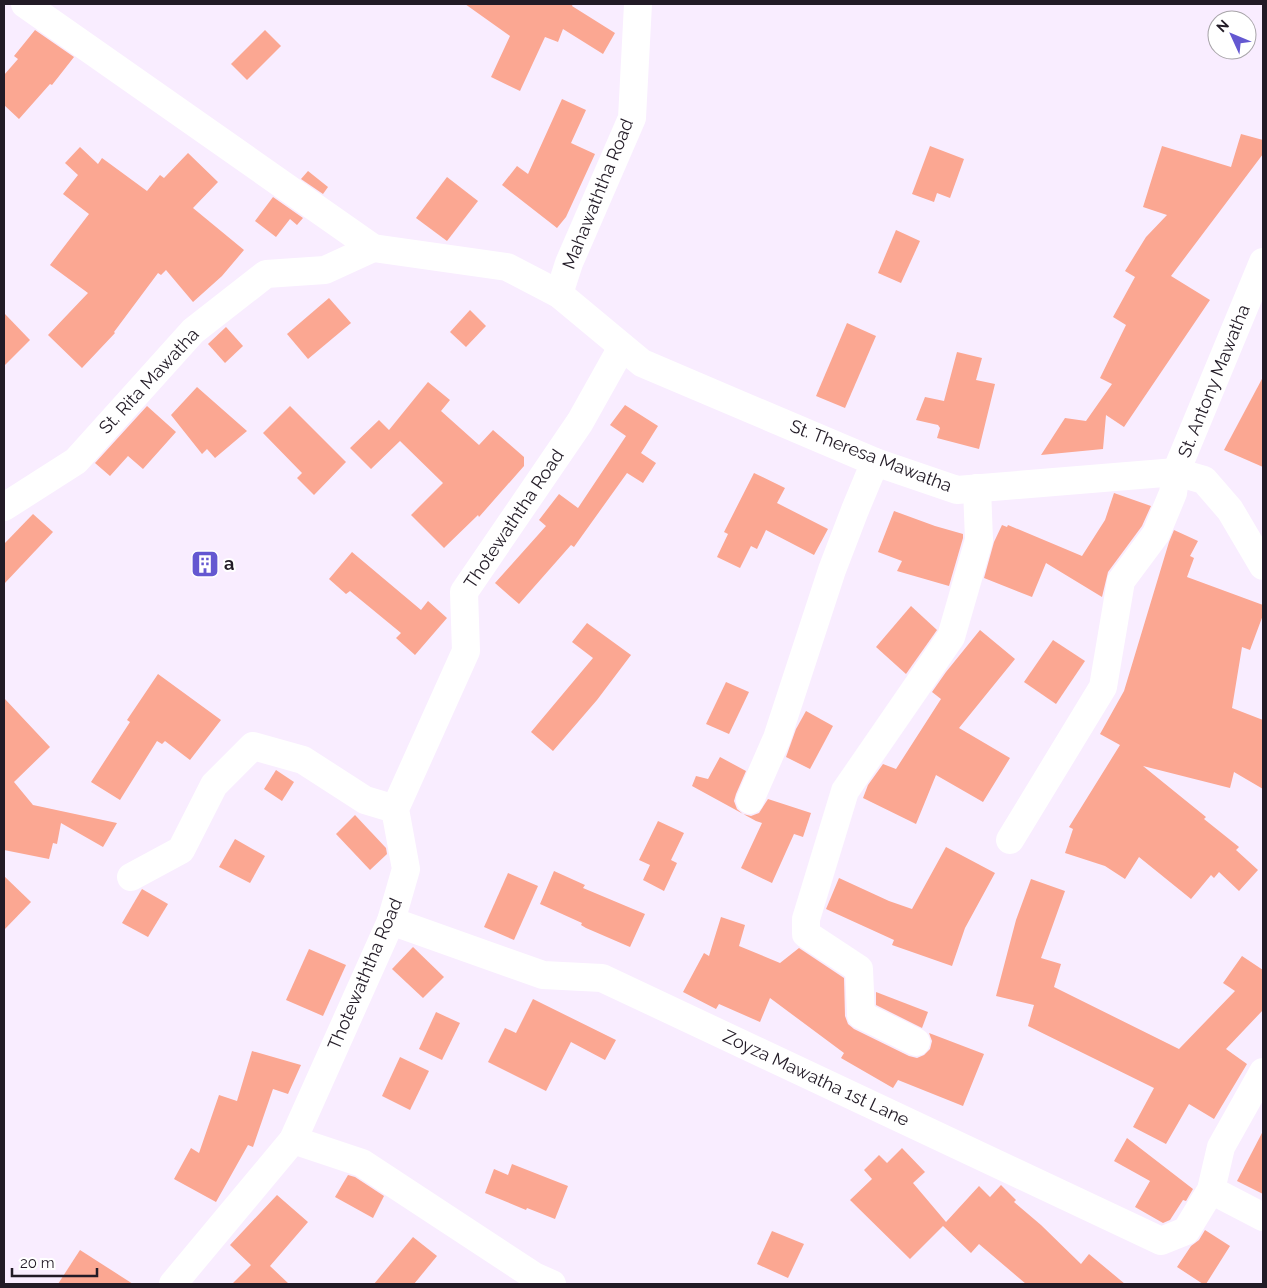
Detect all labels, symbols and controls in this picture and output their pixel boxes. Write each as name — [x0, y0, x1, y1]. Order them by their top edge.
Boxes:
north arrow — [1207, 10, 1257, 60]
text: N — [1213, 17, 1232, 35]
street label: Mahawaththa Road — [558, 116, 637, 272]
street label: St. Antony Mawatha — [1173, 301, 1254, 460]
street label: St. Rita Mawatha — [94, 324, 203, 438]
street label: St. Theresa Mawatha — [787, 415, 955, 496]
street label: Thotewaththa Road — [459, 445, 568, 592]
building icon: a — [190, 549, 220, 579]
place label: a — [224, 553, 234, 574]
street label: Thotewaththa Road — [323, 895, 406, 1053]
street label: Zoyza Mawatha 1st Lane — [720, 1025, 913, 1130]
scale bar — [12, 1246, 98, 1278]
text: 20 m — [20, 1254, 55, 1272]

